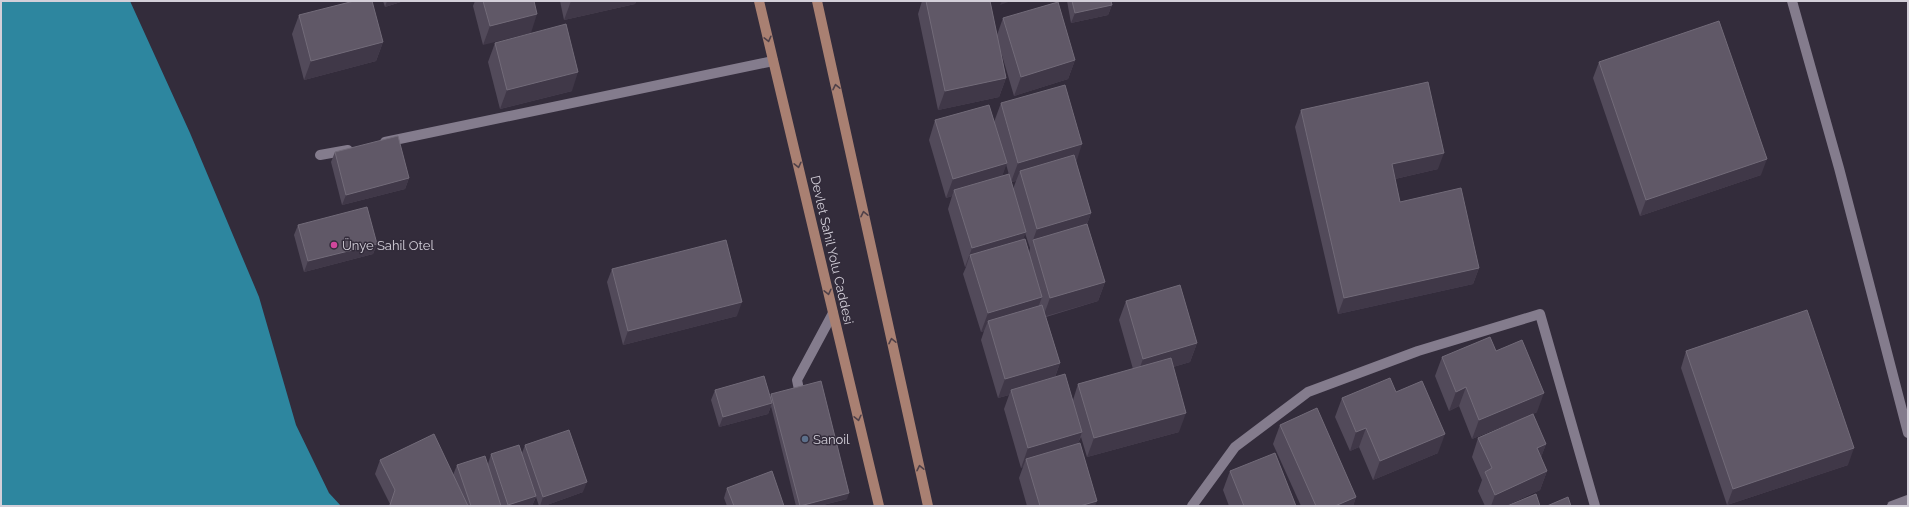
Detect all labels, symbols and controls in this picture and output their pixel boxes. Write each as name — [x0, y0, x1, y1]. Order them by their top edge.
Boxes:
one-way arrow — [763, 36, 771, 42]
one-way arrow — [832, 84, 840, 90]
one-way arrow — [793, 162, 802, 169]
street label: Devlet Sahil Yolu Caddesi — [808, 174, 856, 326]
one-way arrow — [860, 211, 868, 217]
place label: Ünye Sahil Otel — [342, 237, 434, 253]
marker: Ünye Sahil Otel — [329, 240, 339, 250]
one-way arrow — [823, 288, 832, 295]
one-way arrow — [888, 338, 896, 344]
one-way arrow — [854, 415, 862, 421]
place label: Sanoil — [813, 432, 850, 447]
marker: Sanoil — [800, 434, 810, 444]
one-way arrow — [916, 465, 924, 471]

